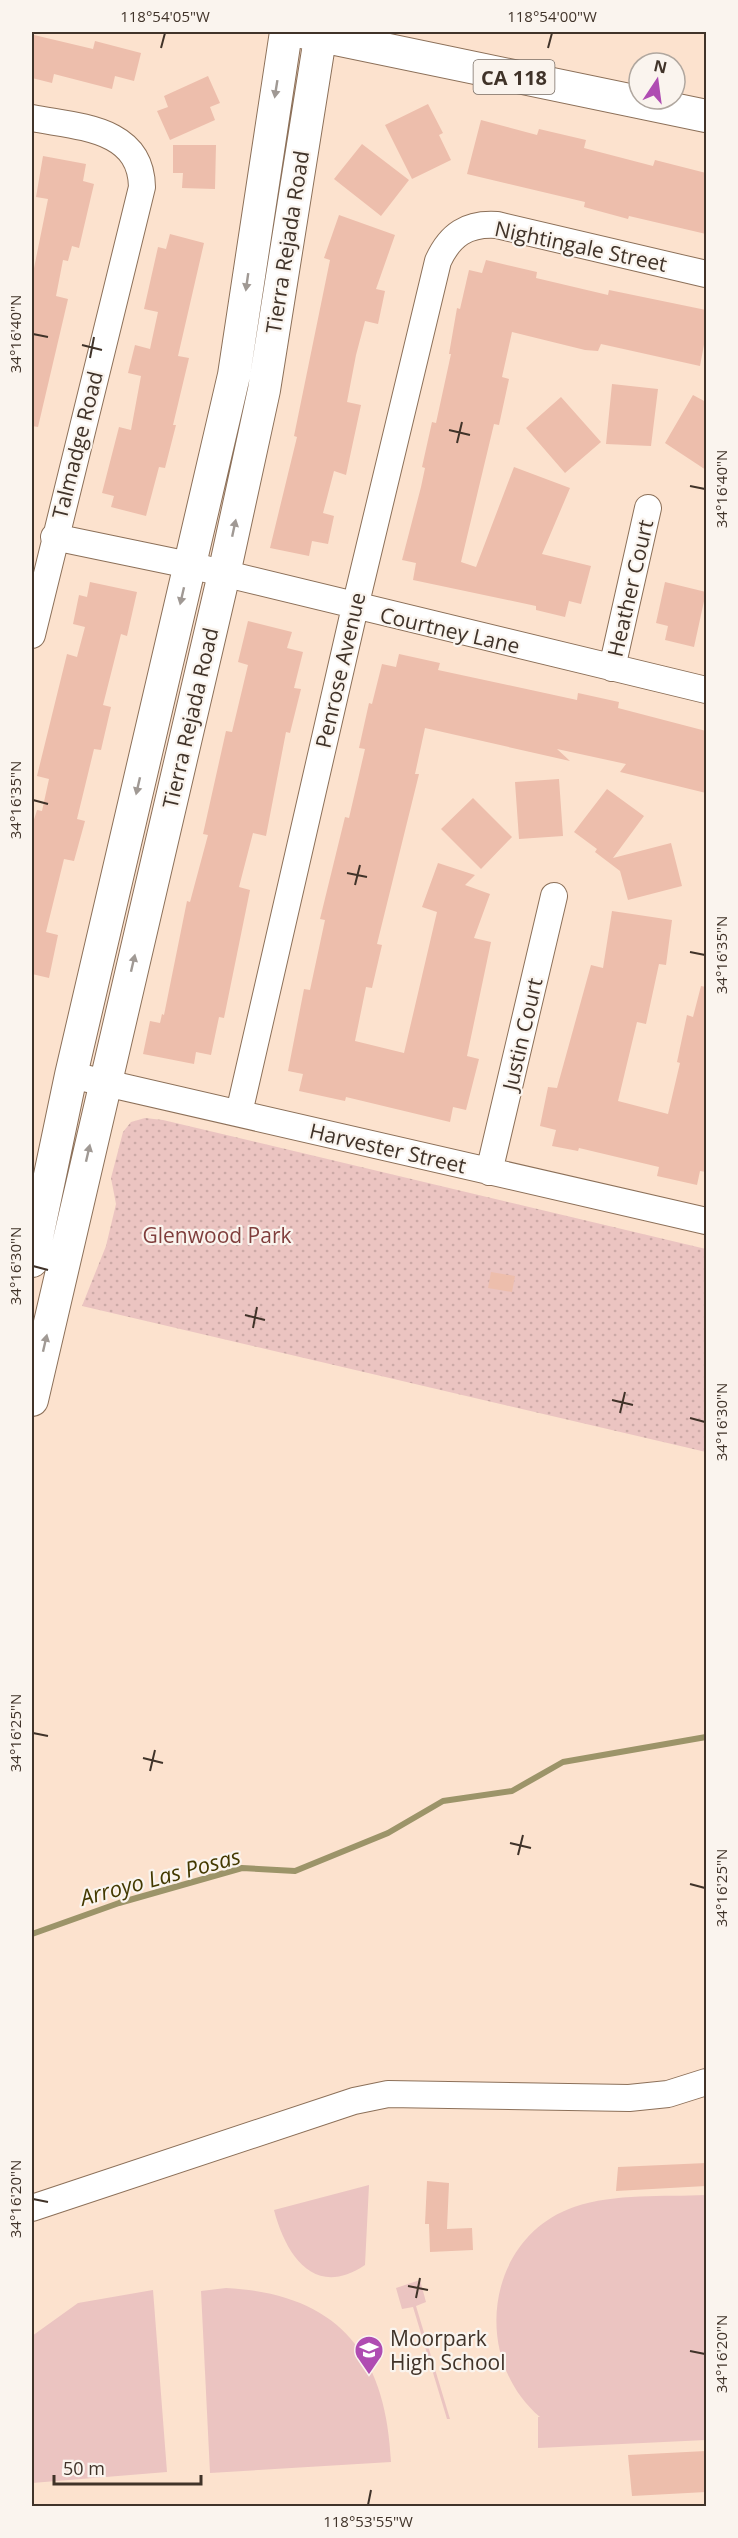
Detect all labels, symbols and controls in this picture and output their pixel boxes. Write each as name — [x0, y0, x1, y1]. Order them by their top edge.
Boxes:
text: 118°54'05"W — [120, 6, 210, 26]
text: 118°54'00"W — [507, 6, 597, 26]
north arrow — [627, 51, 687, 111]
text: N — [652, 54, 669, 79]
road number: CA 118 — [474, 60, 554, 94]
one-way arrow — [271, 80, 280, 99]
street label: Tierra Rejada Road — [259, 149, 315, 335]
street label: Nightingale Street — [492, 214, 670, 278]
one-way arrow — [242, 273, 251, 292]
text: 34°16'40"N — [5, 295, 25, 373]
street label: Talmadge Road — [45, 368, 109, 522]
text: 34°16'40"N — [711, 450, 731, 528]
street label: Heather Court — [601, 517, 659, 659]
one-way arrow — [230, 519, 240, 537]
one-way arrow — [177, 587, 186, 606]
street label: Penrose Avenue — [308, 589, 372, 751]
street label: Courtney Lane — [377, 600, 523, 660]
street label: Tierra Rejada Road — [156, 625, 224, 811]
text: 34°16'35"N — [5, 761, 25, 839]
one-way arrow — [132, 777, 142, 795]
text: 34°16'35"N — [711, 916, 731, 994]
one-way arrow — [128, 954, 138, 973]
street label: Justin Court — [495, 975, 549, 1095]
street label: Harvester Street — [307, 1116, 469, 1180]
one-way arrow — [84, 1144, 94, 1162]
park label: Glenwood Park — [143, 1221, 292, 1249]
text: 34°16'30"N — [5, 1227, 25, 1305]
one-way arrow — [40, 1334, 50, 1352]
text: 34°16'30"N — [711, 1383, 731, 1461]
text: 34°16'25"N — [5, 1694, 25, 1772]
water label: Arroyo Las Posas — [75, 1840, 244, 1912]
text: 34°16'25"N — [711, 1849, 731, 1927]
text: 34°16'20"N — [5, 2160, 25, 2238]
text: 34°16'20"N — [711, 2315, 731, 2393]
place label: Moorpark High School — [390, 2324, 506, 2376]
school or university icon: Moorpark High School — [353, 2334, 385, 2376]
scale bar — [54, 2448, 201, 2486]
text: 50 m — [63, 2456, 105, 2480]
text: 118°53'55"W — [323, 2511, 413, 2531]

